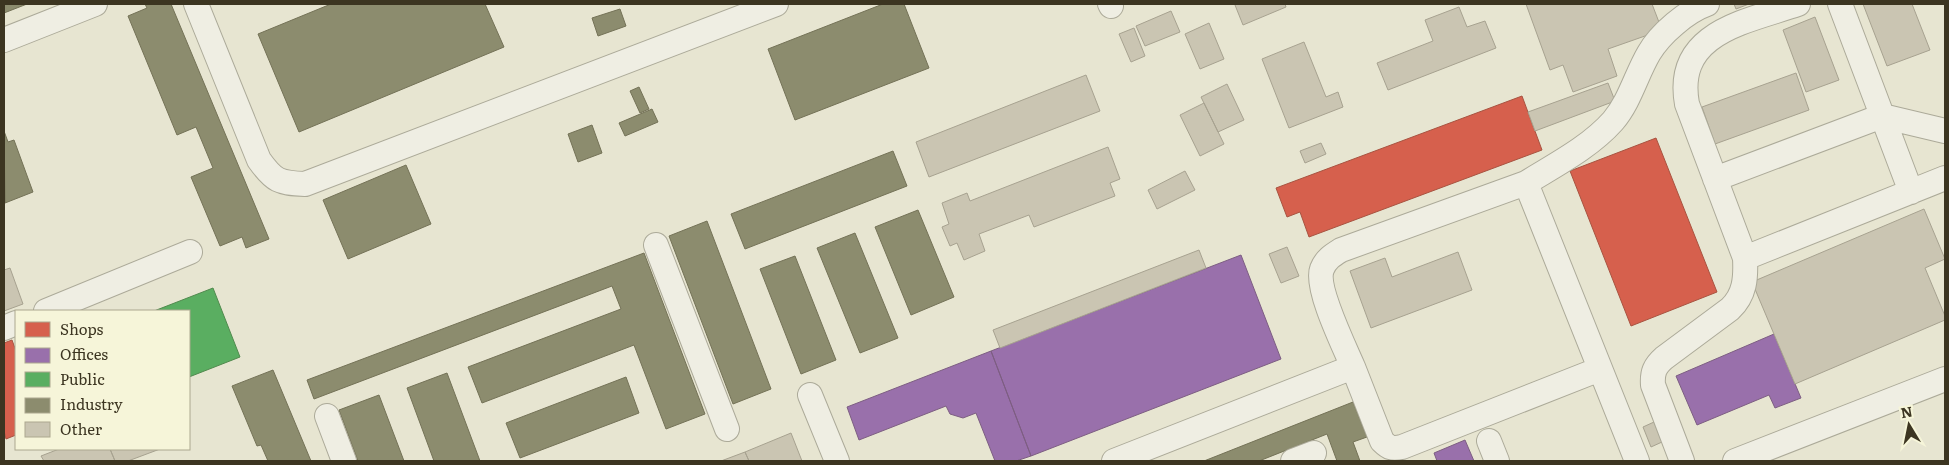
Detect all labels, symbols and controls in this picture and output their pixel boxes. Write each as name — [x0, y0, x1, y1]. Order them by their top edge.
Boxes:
legend — [15, 310, 190, 450]
text: Shops — [60, 317, 103, 340]
text: Offices — [60, 342, 108, 365]
text: Public — [60, 367, 105, 390]
text: Industry — [60, 392, 123, 415]
north arrow — [1884, 400, 1934, 450]
text: N — [1899, 400, 1914, 422]
text: Other — [60, 417, 102, 440]

